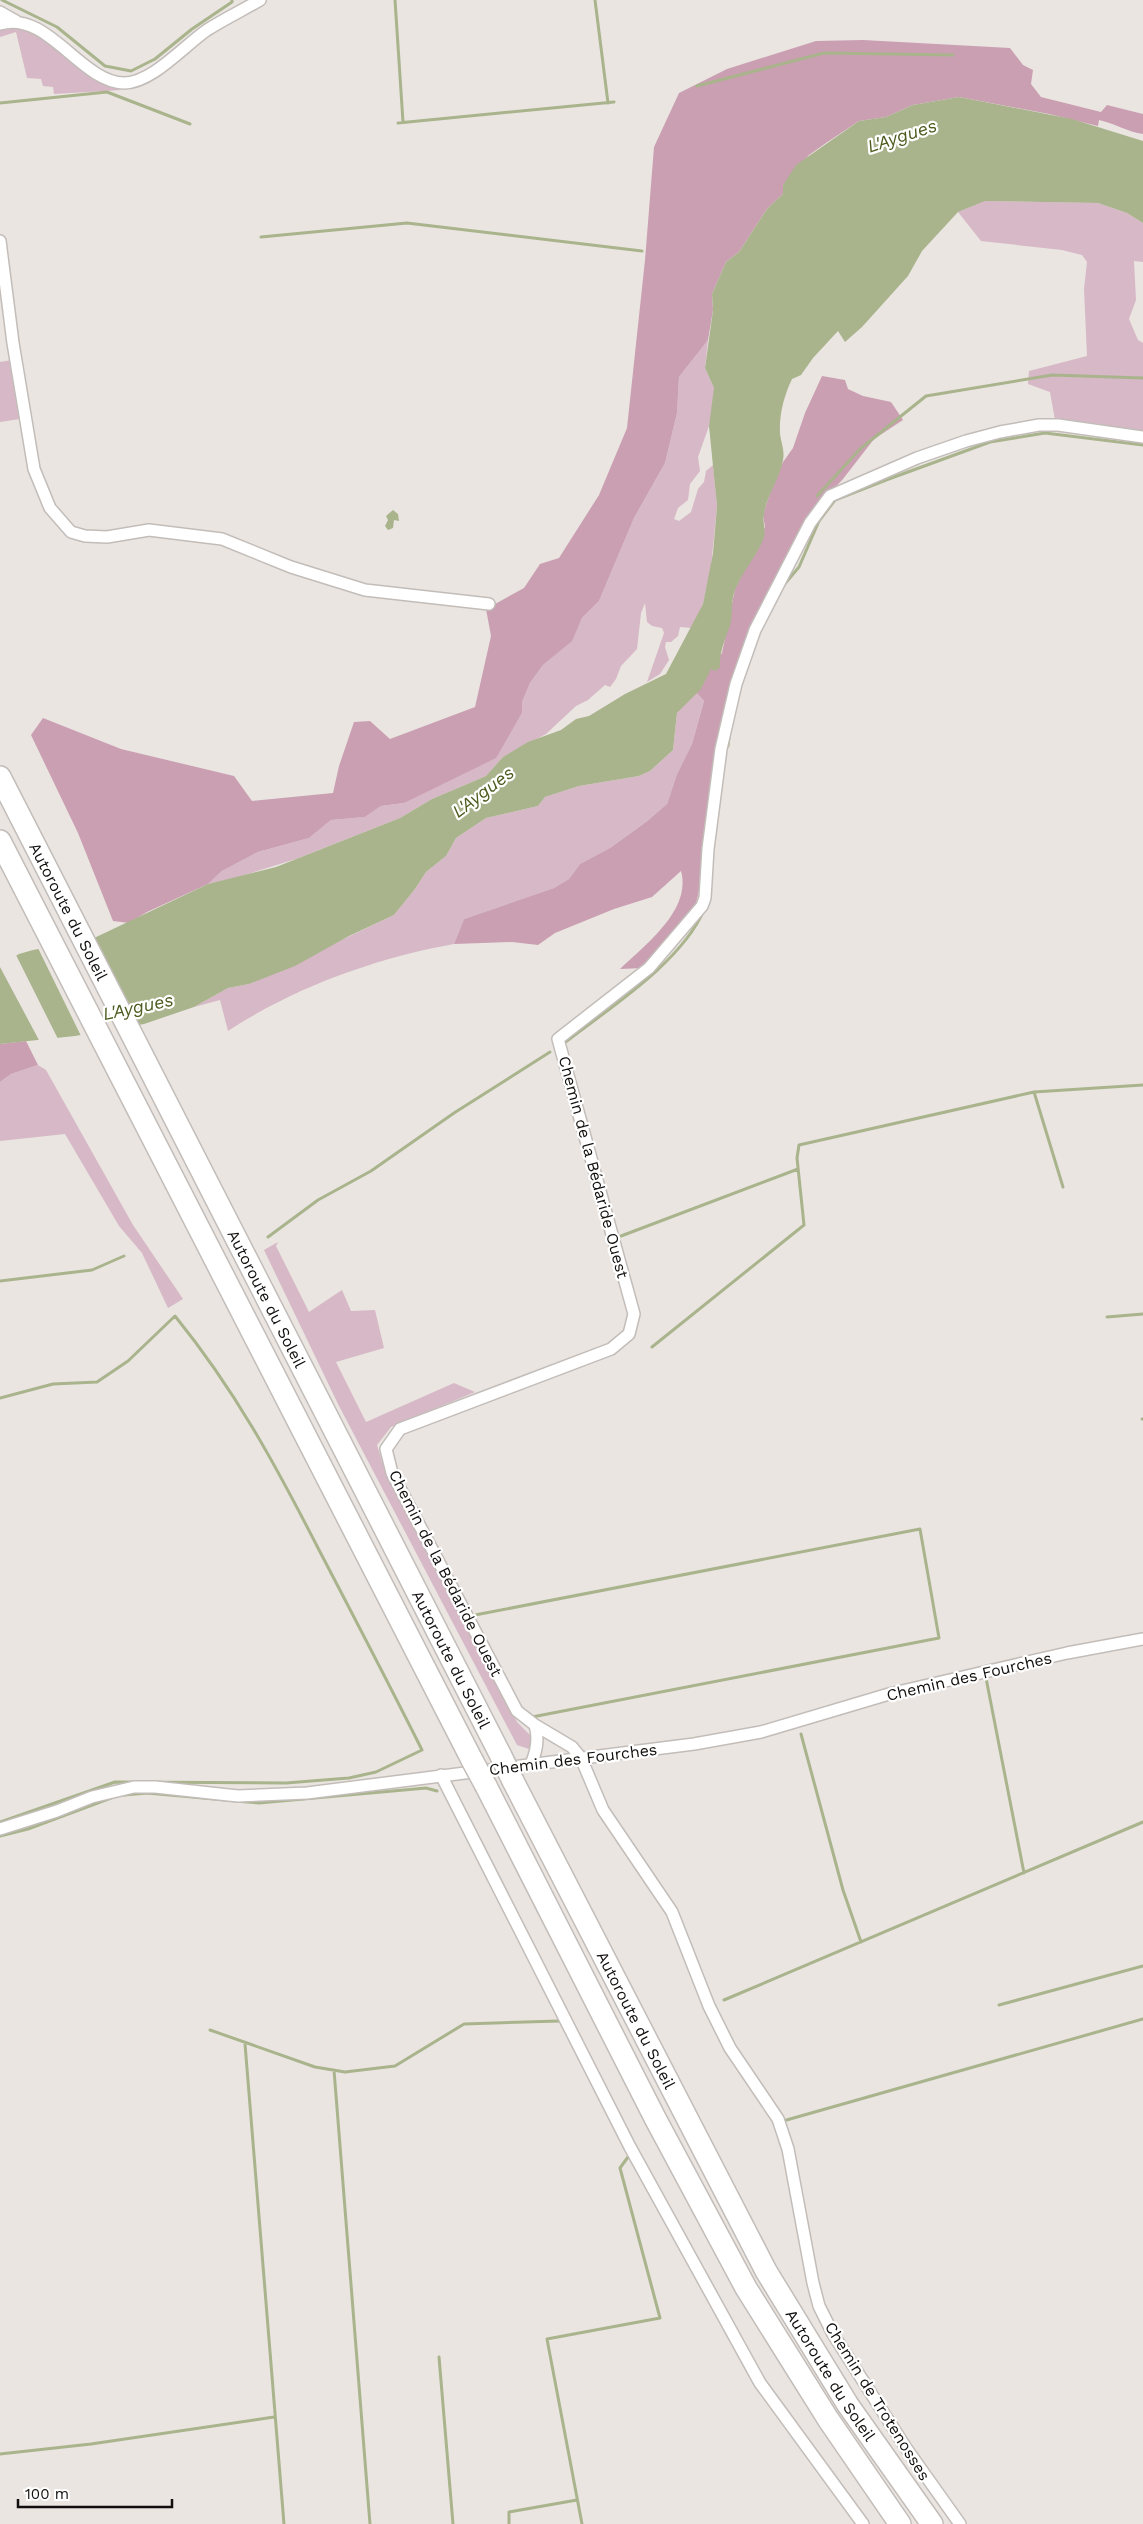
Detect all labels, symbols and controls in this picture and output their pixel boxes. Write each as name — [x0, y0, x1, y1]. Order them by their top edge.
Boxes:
water label: L'Aygues — [864, 114, 939, 157]
water label: L'Aygues — [448, 762, 518, 822]
street label: Autoroute du Soleil — [25, 839, 112, 984]
water label: L'Aygues — [101, 989, 175, 1024]
street label: Chemin de la Bédaride Ouest — [555, 1054, 632, 1281]
street label: Autoroute du Soleil — [223, 1227, 310, 1371]
street label: Chemin de la Bédaride Ouest — [385, 1467, 506, 1680]
street label: Autoroute du Soleil — [408, 1587, 494, 1732]
street label: Chemin des Fourches — [885, 1648, 1054, 1705]
street label: Chemin des Fourches — [488, 1740, 658, 1779]
street label: Autoroute du Soleil — [593, 1948, 679, 2092]
street label: Autoroute du Soleil — [782, 2306, 879, 2445]
street label: Chemin de Trotenosses — [821, 2318, 934, 2484]
scale bar — [18, 2476, 171, 2508]
text: 100 m — [25, 2485, 69, 2503]

